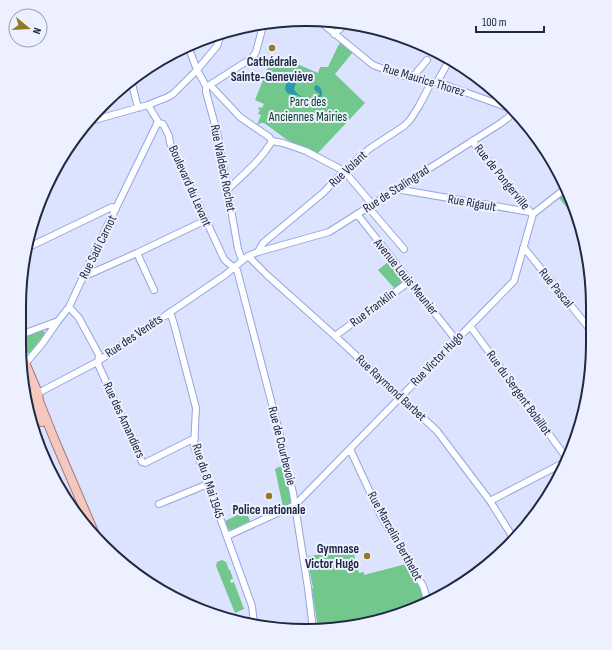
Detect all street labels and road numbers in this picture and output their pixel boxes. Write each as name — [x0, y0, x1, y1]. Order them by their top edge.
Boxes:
street label: Rue Maurice Thorez — [381, 60, 467, 100]
street label: Rue Waldeck Rochet — [207, 123, 239, 213]
street label: Rue de Pongerville — [471, 141, 533, 213]
street label: Boulevard du Levant — [165, 143, 215, 229]
street label: Rue Volant — [325, 147, 371, 191]
street label: Rue de Stalingrad — [360, 162, 432, 216]
street label: Rue Rigault — [446, 191, 498, 215]
street label: Rue Sadi Carnot — [76, 212, 120, 281]
street label: Avenue Louis Meunier — [370, 235, 442, 319]
street label: Rue Pascal — [535, 265, 577, 311]
street label: Rue Franklin — [347, 286, 399, 330]
street label: Rue des Venêts — [102, 311, 166, 361]
street label: Rue Victor Hugo — [407, 328, 467, 390]
street label: Rue du Sergent Bobillot — [483, 347, 555, 439]
street label: Rue Raymond Barbet — [352, 351, 430, 425]
street label: Rue des Amandiers — [99, 379, 149, 461]
street label: Rue de Courbevoie — [264, 405, 300, 487]
street label: Rue du 8 Mai 1945 — [188, 442, 228, 520]
street label: Rue Marcelin Berthelot — [364, 489, 426, 583]

